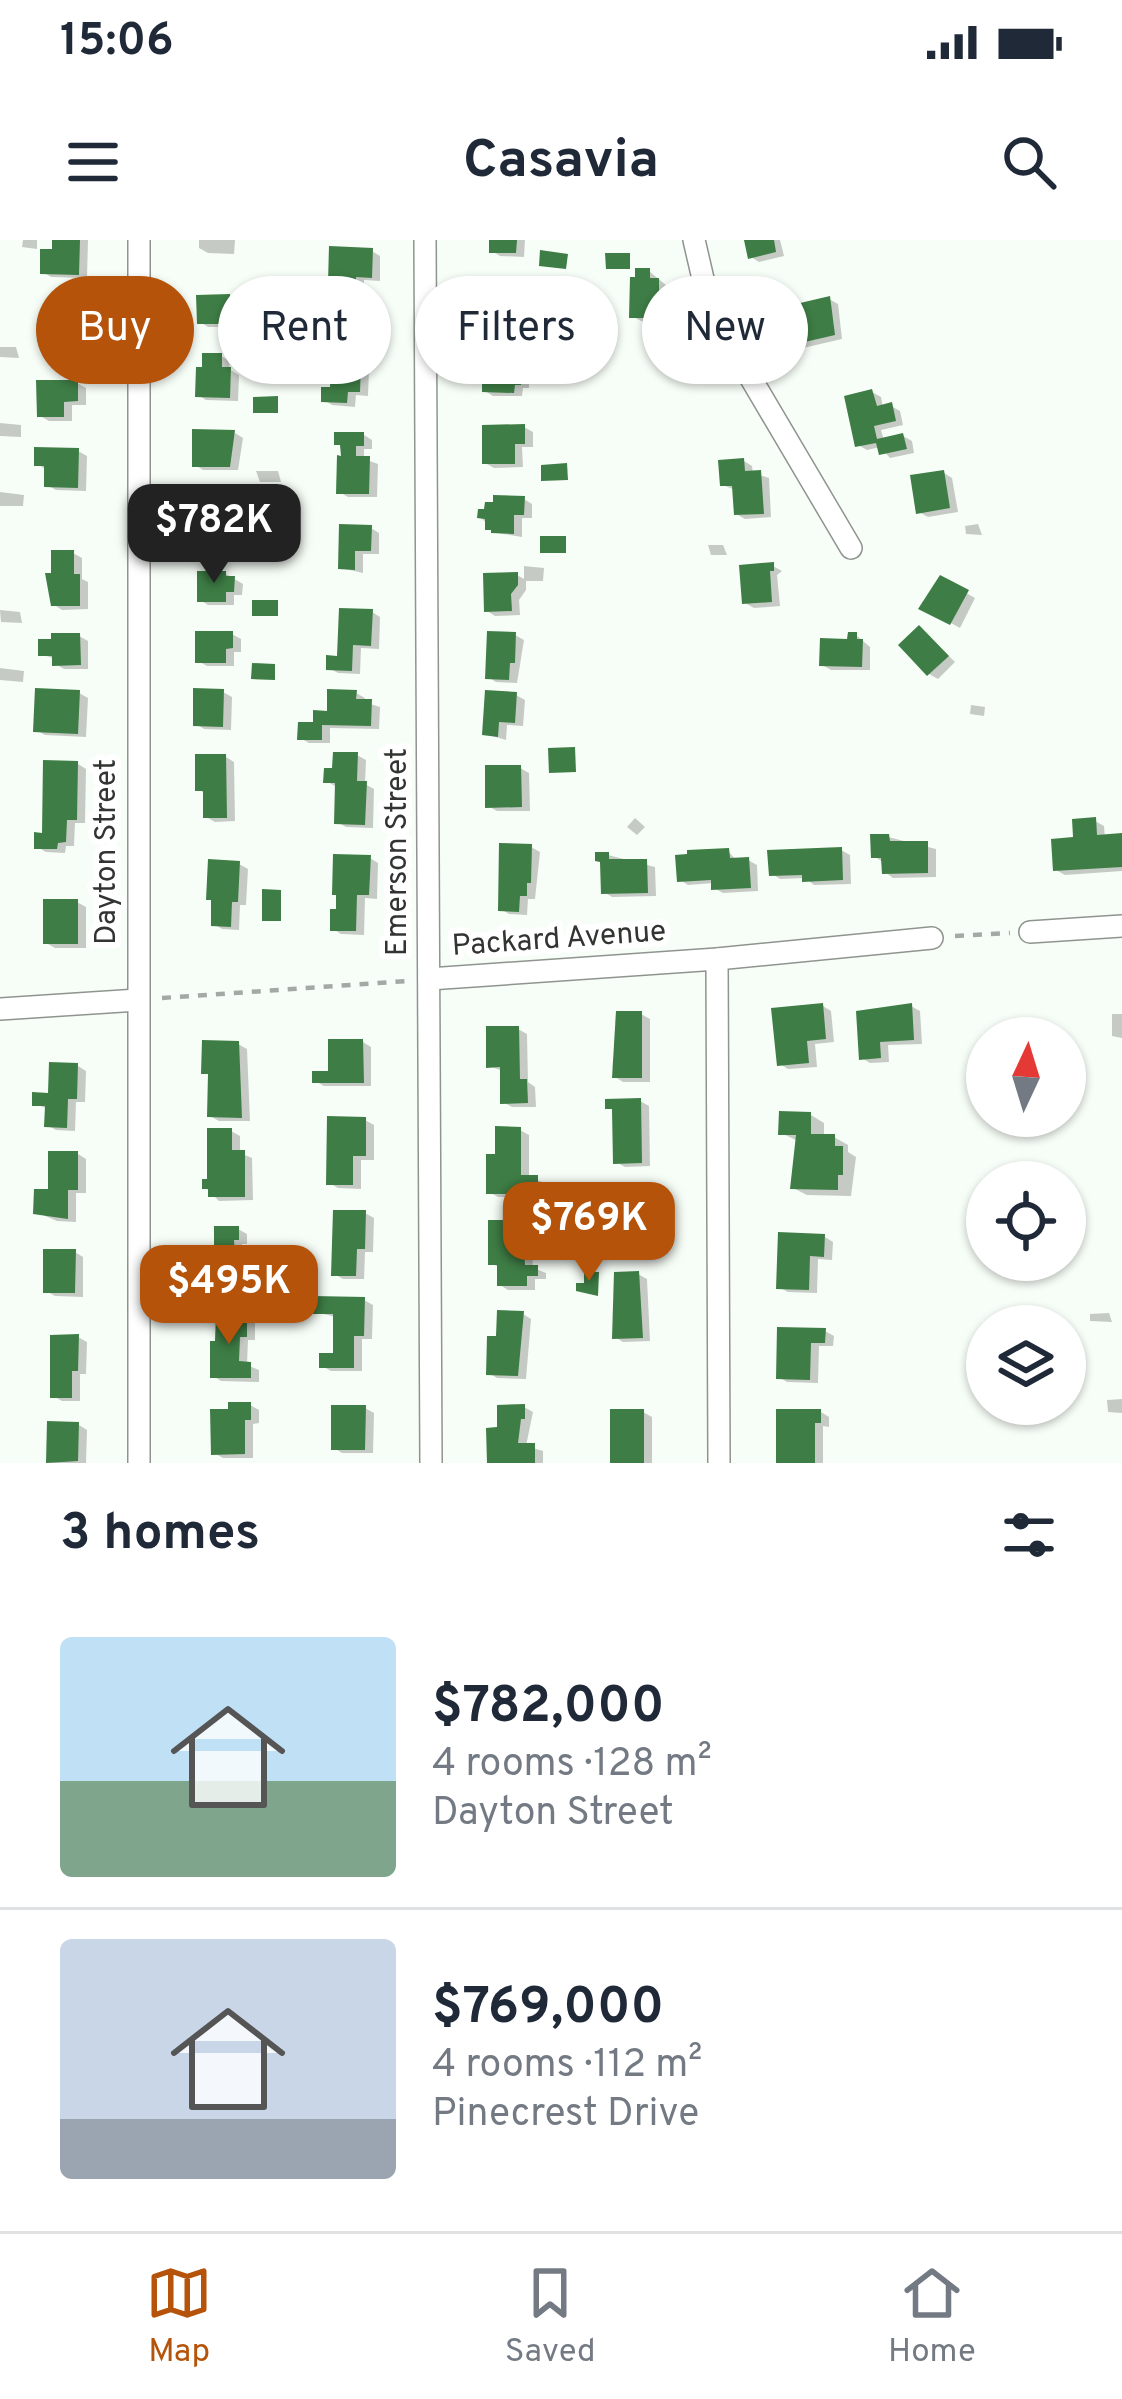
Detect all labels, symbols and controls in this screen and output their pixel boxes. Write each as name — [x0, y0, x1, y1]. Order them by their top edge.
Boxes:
text: 15:06 — [60, 14, 174, 71]
text: Casavia — [463, 128, 659, 197]
icon: menu — [60, 129, 126, 195]
icon: search — [996, 129, 1062, 195]
chip: Buy — [36, 276, 194, 384]
chip: Rent — [218, 276, 391, 384]
chip: Filters — [415, 276, 618, 384]
chip: New — [642, 276, 808, 384]
pin: $782K — [130, 484, 298, 586]
text: $782K — [155, 498, 273, 547]
street label: Emerson Street — [380, 748, 417, 956]
street label: Dayton Street — [89, 759, 126, 945]
street label: Packard Avenue — [451, 914, 667, 966]
north arrow — [966, 1017, 1086, 1137]
map controls — [966, 1017, 1086, 1425]
button: locate — [966, 1161, 1086, 1281]
pin: $769K — [505, 1182, 673, 1284]
text: $769K — [530, 1196, 648, 1245]
pin: $495K — [145, 1245, 313, 1347]
text: $495K — [167, 1259, 291, 1308]
button: layers — [966, 1305, 1086, 1425]
icon: filters — [996, 1502, 1062, 1568]
text: 3 homes — [60, 1503, 260, 1568]
text: $782,000 — [432, 1676, 665, 1741]
icon: home — [156, 1685, 300, 1829]
text: 4 rooms · 128 m² — [432, 1741, 712, 1790]
text: Dayton Street — [432, 1790, 674, 1839]
text: $769,000 — [432, 1977, 664, 2042]
icon: home — [156, 1987, 300, 2131]
text: 4 rooms · 112 m² — [432, 2042, 702, 2091]
text: Pinecrest Drive — [432, 2091, 699, 2140]
tab: Map — [146, 2260, 212, 2374]
tab: Saved — [505, 2260, 596, 2374]
tab: Home — [888, 2260, 976, 2374]

